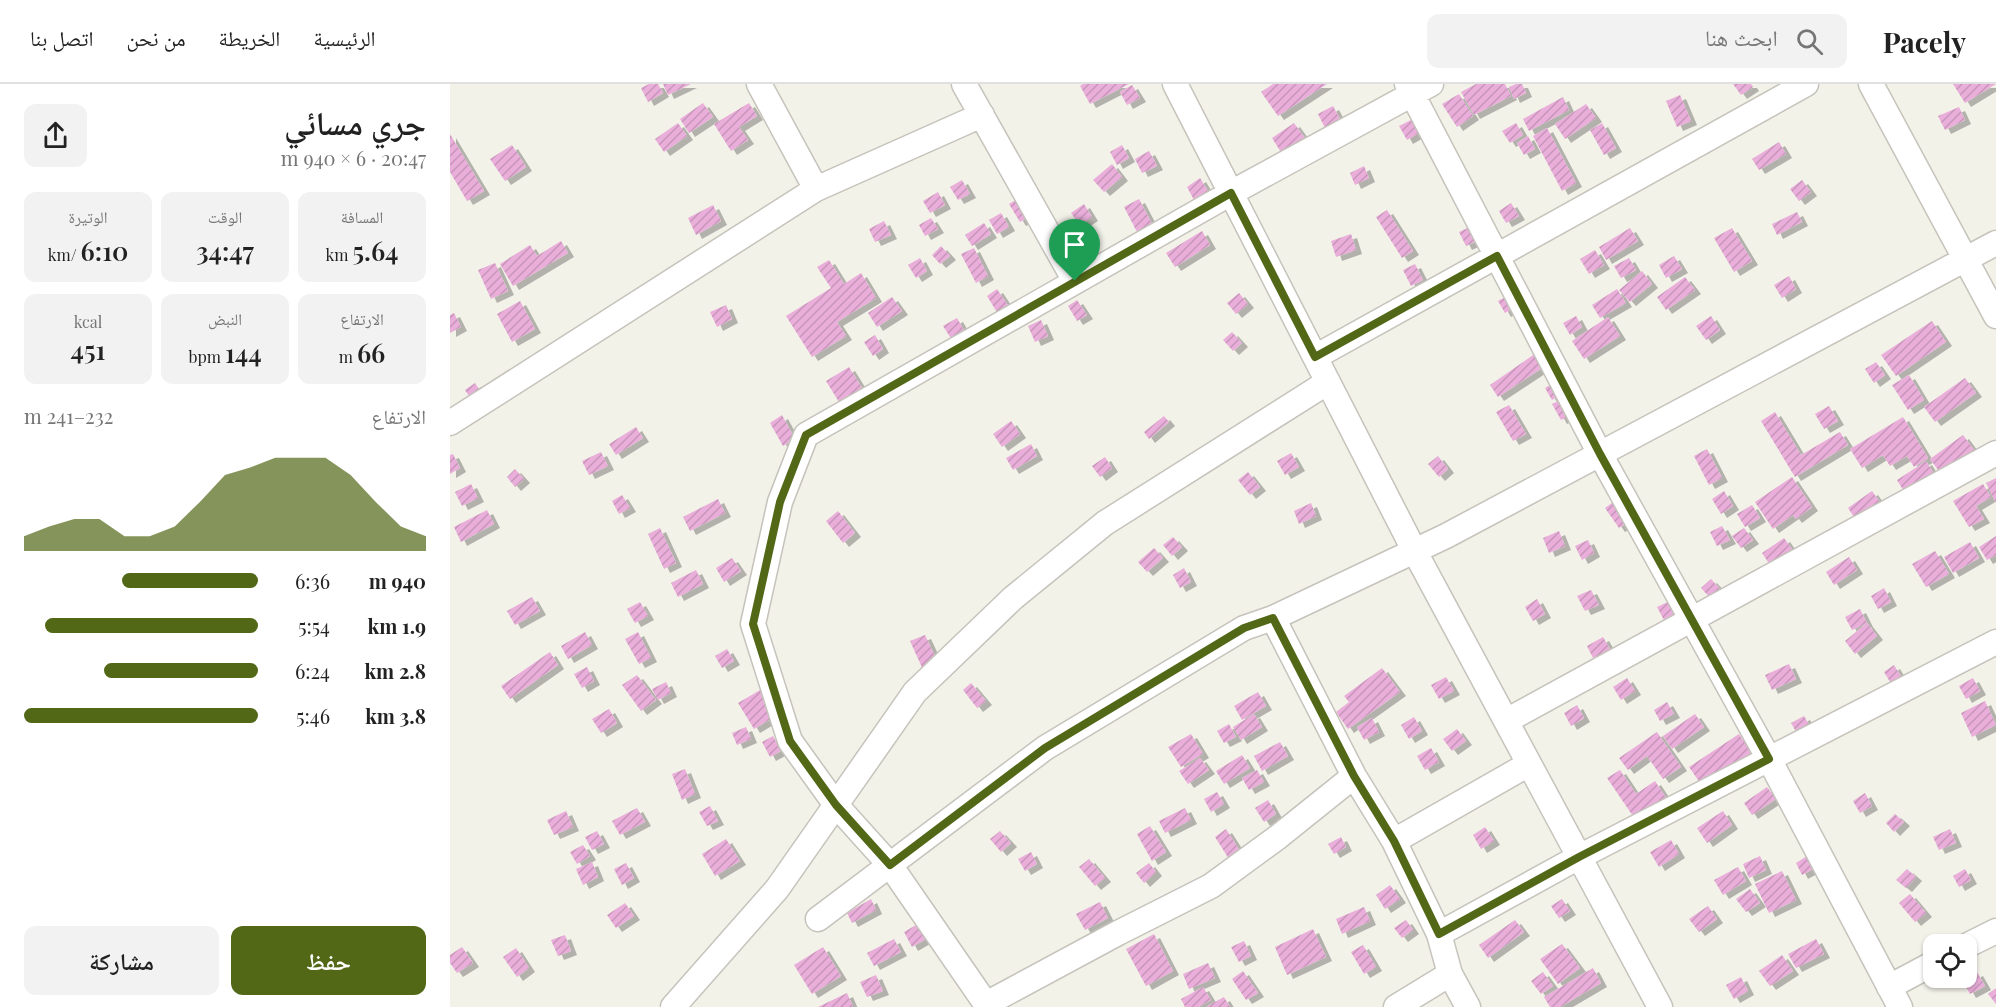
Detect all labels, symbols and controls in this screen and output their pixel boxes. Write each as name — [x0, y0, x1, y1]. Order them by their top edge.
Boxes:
search box — [1427, 14, 1847, 68]
text: ابحث هنا — [1705, 22, 1778, 52]
text: اتصل بنا — [30, 23, 93, 51]
text: من نحن — [126, 23, 186, 51]
text: الخريطة — [219, 23, 280, 51]
text: الرئيسية — [313, 23, 376, 51]
text: Pacely — [1883, 23, 1966, 60]
icon: search — [1793, 25, 1826, 58]
text: جري مسائي — [284, 99, 426, 143]
button: share — [24, 104, 87, 167]
text: 20:47 · 6 × 940 m — [281, 144, 426, 171]
text: الوتيرة — [69, 206, 107, 227]
text: الوقت — [208, 206, 242, 227]
text: المسافة — [341, 206, 383, 227]
pin — [1049, 219, 1100, 281]
icon: arrive — [1058, 228, 1091, 261]
text: 6:10 — [81, 233, 128, 268]
text: 34:47 — [196, 233, 254, 268]
text: 5.64 — [352, 233, 399, 268]
text: /km — [48, 244, 81, 265]
text: km — [325, 244, 352, 265]
text: النبض — [208, 308, 242, 329]
text: الارتفاع — [340, 308, 384, 329]
text: kcal — [74, 311, 102, 332]
text: 451 — [71, 332, 105, 367]
text: 144 — [225, 335, 262, 370]
text: 66 — [357, 335, 385, 370]
text: bpm — [188, 346, 225, 367]
text: m — [339, 346, 357, 367]
text: 232–241 m — [24, 402, 113, 429]
text: الارتفاع — [371, 402, 426, 429]
text: 6:36 — [295, 567, 330, 594]
text: 940 m — [369, 567, 426, 594]
text: 5:54 — [298, 612, 330, 639]
text: 1.9 km — [368, 612, 426, 639]
text: 6:24 — [295, 657, 330, 684]
text: 2.8 km — [364, 657, 426, 684]
text: 5:46 — [296, 702, 330, 729]
text: 3.8 km — [365, 702, 426, 729]
button: مشاركة — [24, 926, 219, 995]
button: حفظ — [231, 926, 426, 995]
map controls — [1923, 934, 1977, 988]
button: locate — [1923, 934, 1977, 988]

